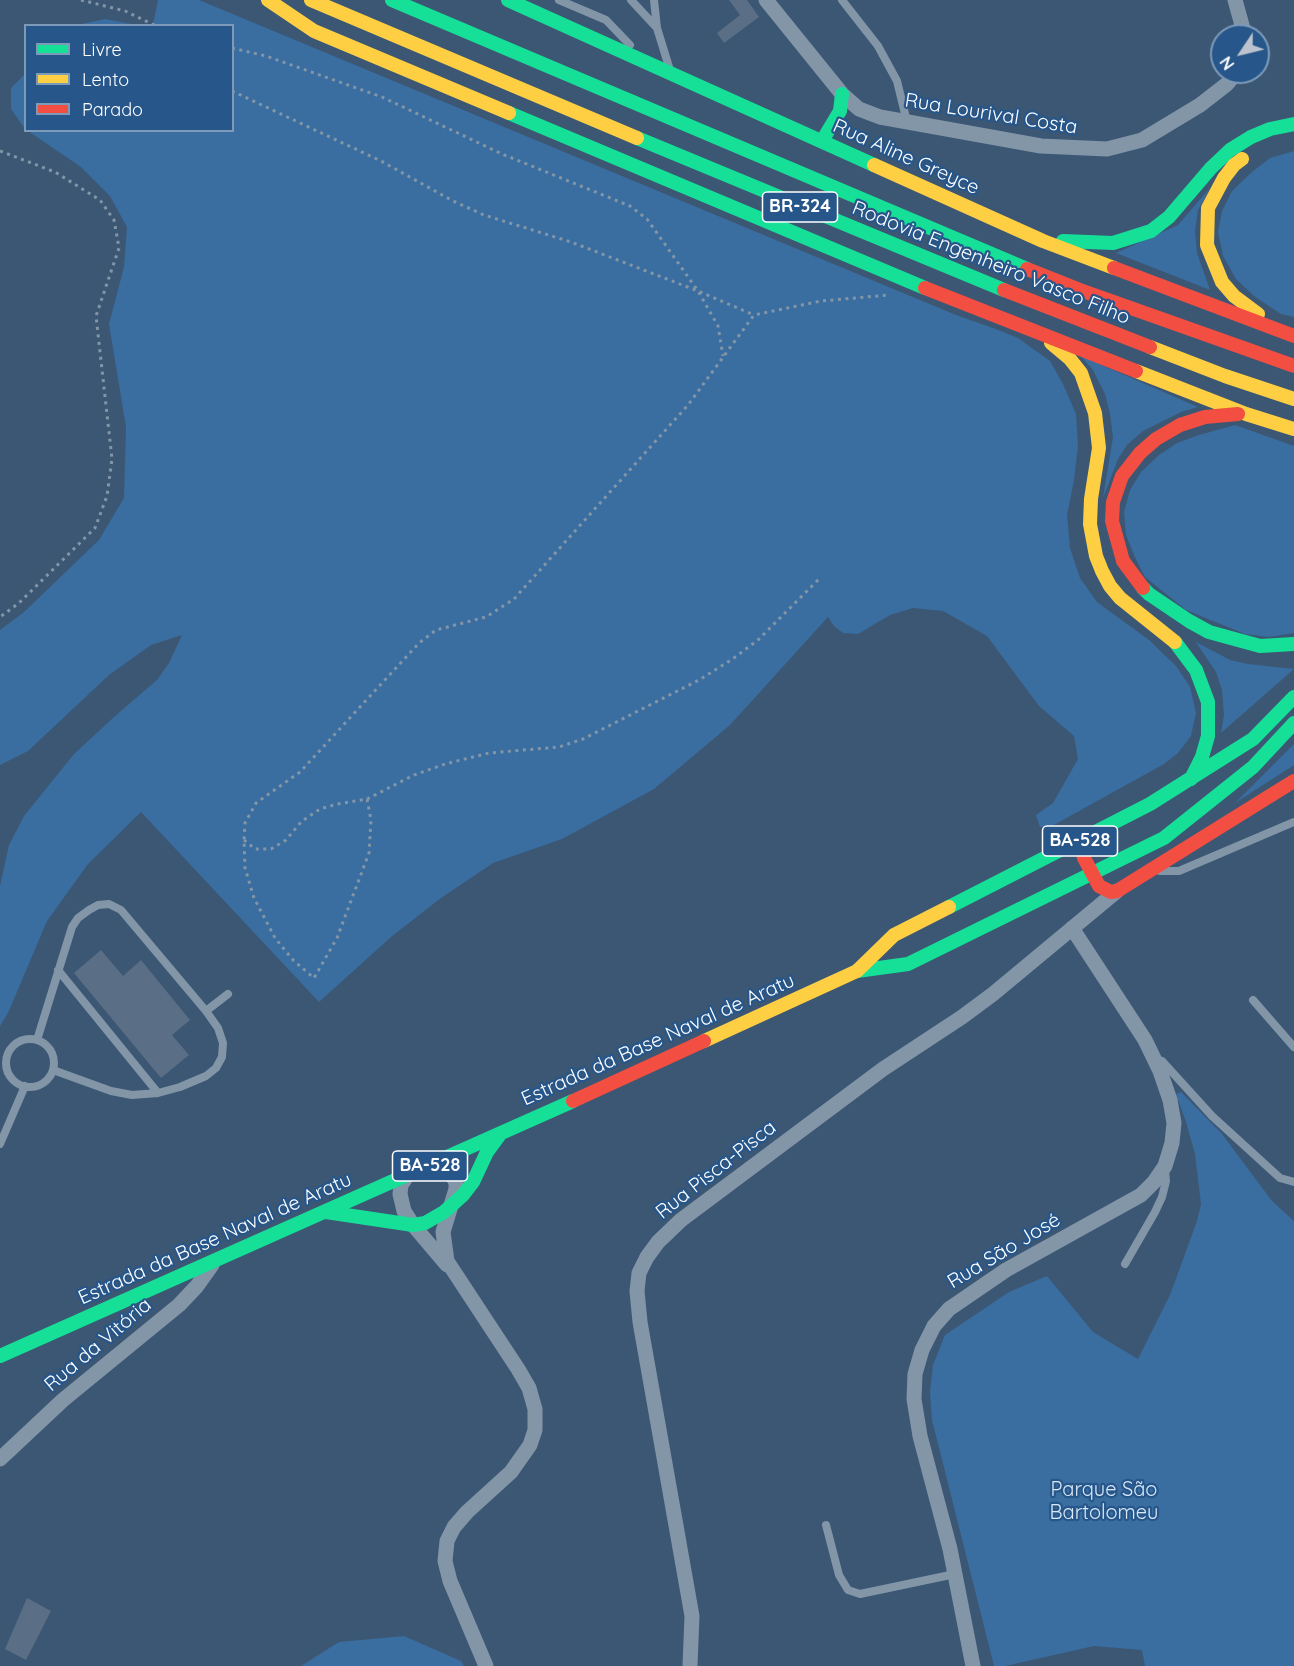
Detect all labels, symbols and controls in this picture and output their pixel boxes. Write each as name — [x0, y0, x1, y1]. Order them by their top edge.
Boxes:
legend — [24, 24, 234, 132]
north arrow — [1210, 24, 1270, 84]
text: Livre — [82, 38, 122, 61]
text: N — [1215, 53, 1238, 74]
text: Lento — [82, 68, 129, 91]
street label: Rua Lourival Costa — [903, 89, 1079, 139]
text: Parado — [82, 98, 143, 121]
street label: Rua Aline Greyce — [829, 114, 983, 200]
road number: BR-324 — [762, 192, 838, 222]
street label: Rodovia Engenheiro Vasco Filho — [849, 196, 1133, 330]
road number: BA-528 — [1042, 826, 1118, 856]
street label: Estrada da Base Naval de Aratu — [518, 969, 798, 1111]
street label: Rua Pisca-Pisca — [651, 1116, 781, 1224]
road number: BA-528 — [392, 1151, 468, 1181]
street label: Estrada da Base Naval de Aratu — [75, 1168, 355, 1310]
street label: Rua São José — [943, 1208, 1065, 1294]
street label: Rua da Vitória — [40, 1293, 156, 1397]
park label: Parque São Bartolomeu — [1050, 1478, 1158, 1525]

